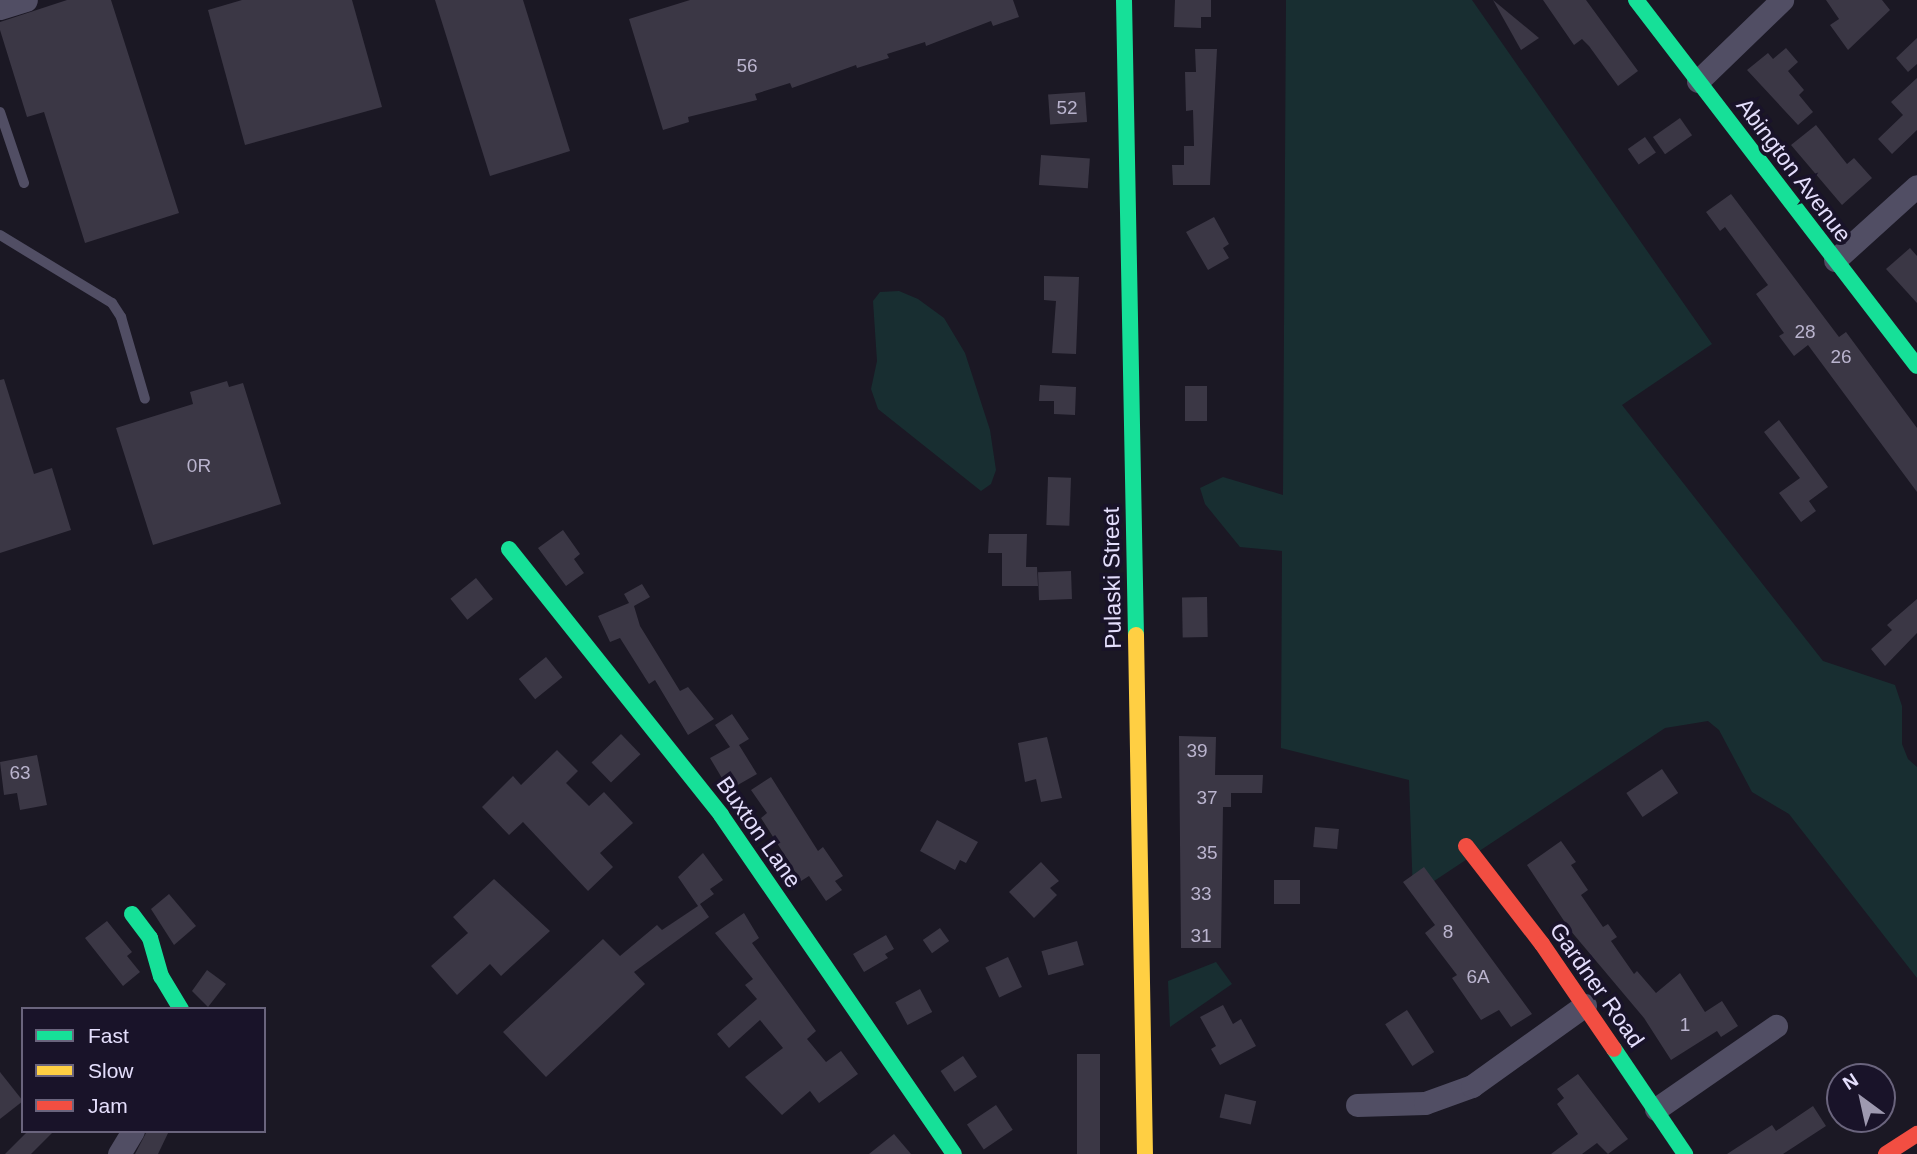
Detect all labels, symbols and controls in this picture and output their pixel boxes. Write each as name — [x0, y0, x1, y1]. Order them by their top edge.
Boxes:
house number: 56 — [736, 55, 758, 77]
street label: Abington Avenue — [1730, 92, 1858, 248]
house number: 52 — [1056, 97, 1078, 119]
house number: 28 — [1794, 321, 1816, 343]
house number: 26 — [1830, 346, 1852, 368]
house number: 0R — [187, 455, 211, 477]
street label: Pulaski Street — [1097, 507, 1127, 649]
house number: 39 — [1186, 740, 1208, 762]
house number: 63 — [9, 762, 31, 784]
street label: Buxton Lane — [711, 771, 807, 893]
house number: 37 — [1196, 787, 1218, 809]
house number: 35 — [1196, 842, 1218, 864]
house number: 33 — [1190, 883, 1212, 905]
street label: Gardner Road — [1544, 917, 1650, 1053]
house number: 8 — [1443, 921, 1453, 943]
house number: 31 — [1190, 925, 1212, 947]
house number: 6A — [1466, 966, 1490, 988]
legend — [21, 1007, 266, 1133]
house number: 1 — [1680, 1014, 1690, 1036]
text: Fast — [88, 1024, 129, 1047]
text: Slow — [88, 1059, 134, 1082]
north arrow — [1826, 1063, 1896, 1133]
text: N — [1839, 1069, 1862, 1094]
text: Jam — [88, 1094, 128, 1117]

